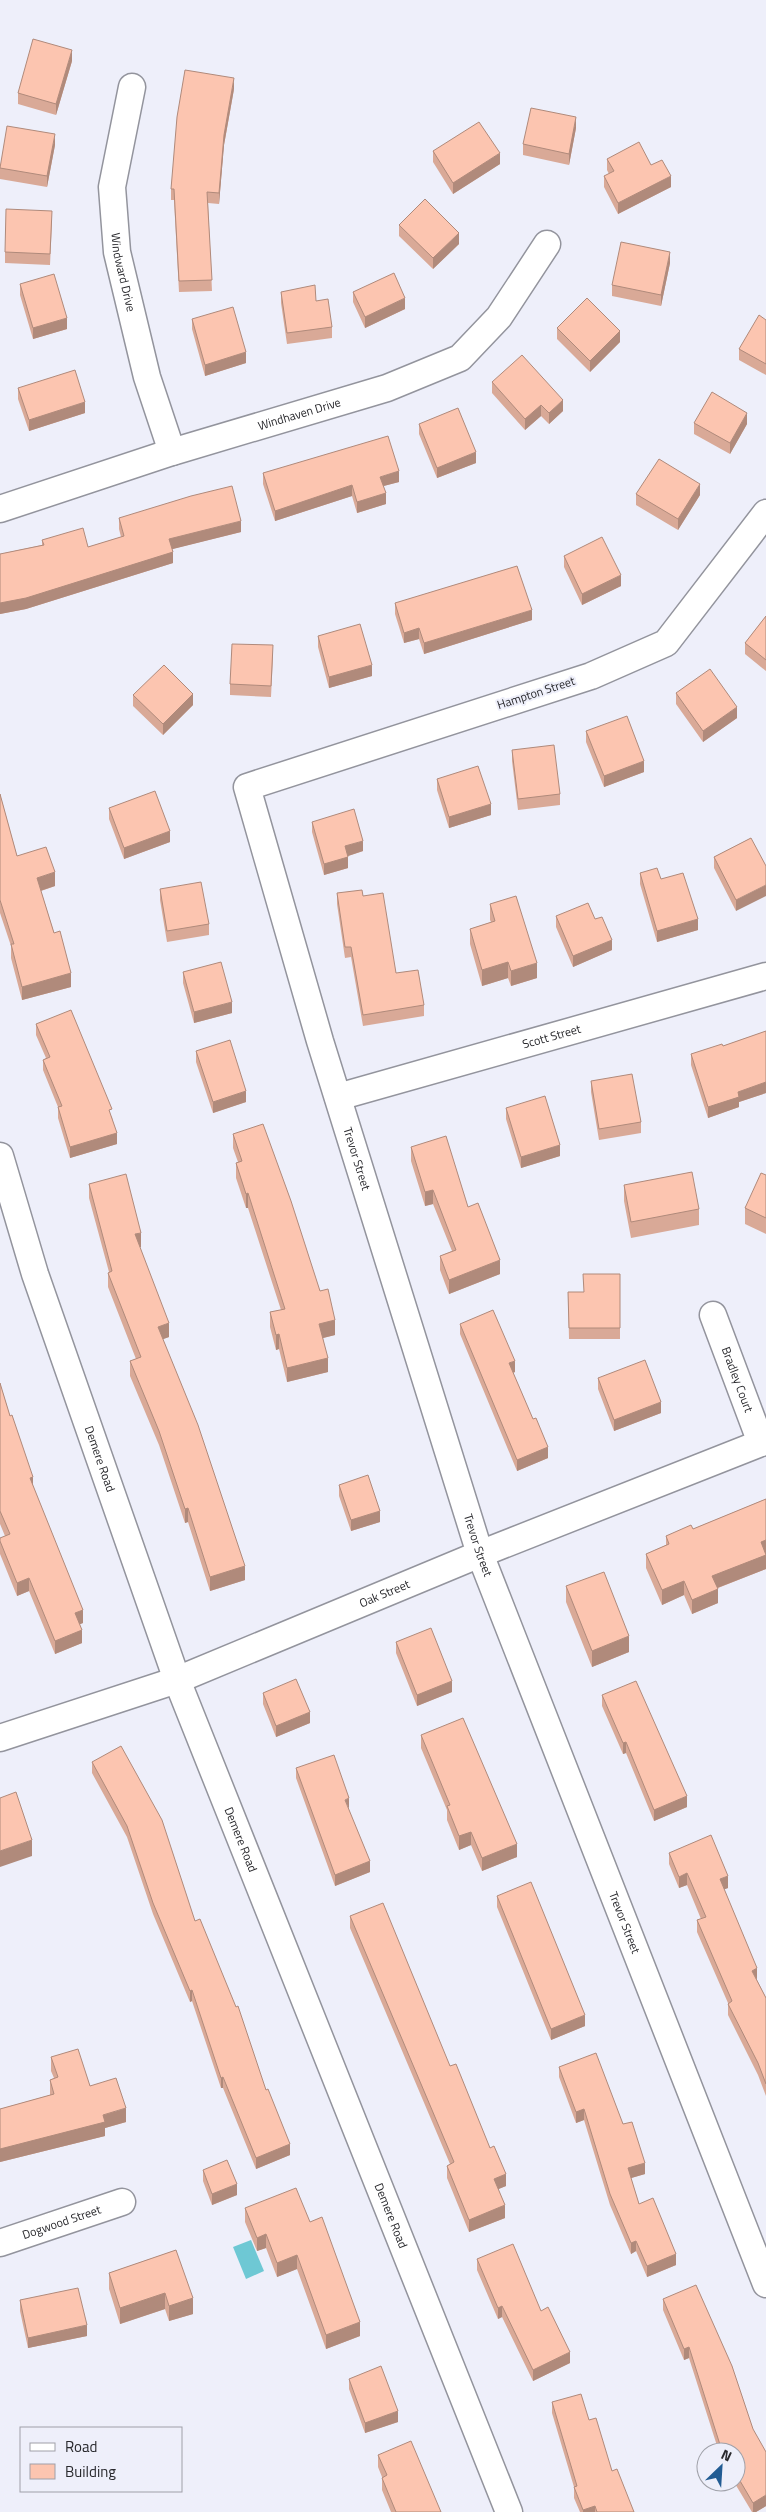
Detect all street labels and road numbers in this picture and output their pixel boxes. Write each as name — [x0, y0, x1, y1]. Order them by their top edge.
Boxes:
street label: Windward Drive — [107, 232, 141, 313]
street label: Windhaven Drive — [255, 392, 343, 435]
street label: Hampton Street — [494, 671, 578, 714]
street label: Scott Street — [520, 1019, 584, 1053]
street label: Trevor Street — [338, 1125, 376, 1193]
street label: Bradley Court — [717, 1344, 759, 1416]
street label: Demere Road — [80, 1423, 120, 1494]
street label: Trevor Street — [459, 1511, 498, 1580]
street label: Oak Street — [356, 1574, 413, 1612]
street label: Demere Road — [220, 1804, 263, 1875]
street label: Trevor Street — [604, 1889, 646, 1957]
street label: Demere Road — [370, 2180, 413, 2251]
street label: Dogwood Street — [20, 2200, 104, 2244]

